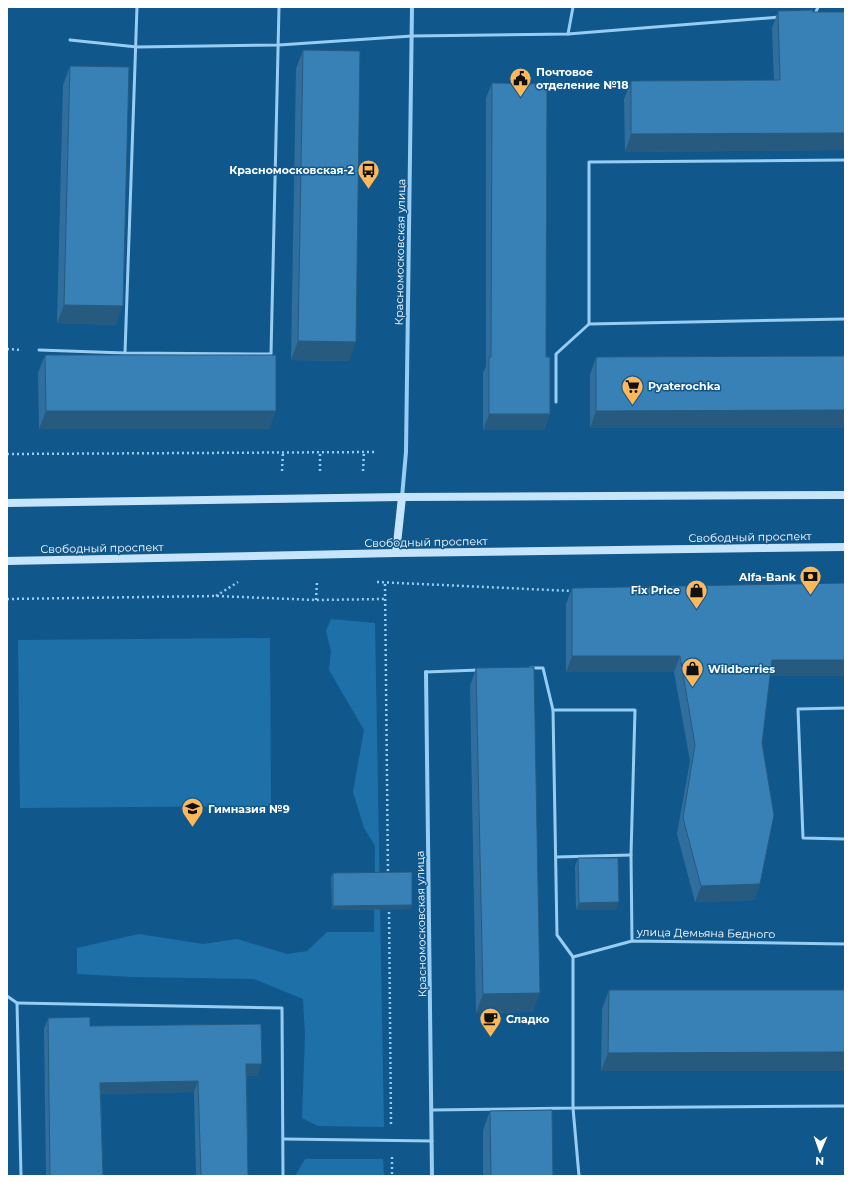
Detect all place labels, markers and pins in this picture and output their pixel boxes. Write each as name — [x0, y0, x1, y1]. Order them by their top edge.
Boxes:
public building icon: Почтовое отделение №18 — [507, 65, 533, 98]
place label: Почтовое отделение №18 — [536, 65, 628, 92]
bus stop icon: Красномосковская-2 — [356, 157, 382, 190]
place label: Красномосковская-2 — [229, 163, 355, 177]
supermarket icon: Pyaterochka — [619, 373, 645, 406]
place label: Pyaterochka — [648, 379, 721, 393]
bank icon: Alfa-Bank — [798, 564, 824, 597]
place label: Alfa-Bank — [738, 570, 797, 584]
shop icon: Fix Price — [683, 577, 709, 610]
place label: Fix Price — [631, 583, 680, 597]
shop icon: Wildberries — [679, 656, 705, 689]
place label: Wildberries — [708, 662, 775, 676]
school or university icon: Гимназия №9 — [180, 796, 206, 829]
place label: Гимназия №9 — [208, 802, 290, 816]
cafe icon: Сладко — [477, 1006, 503, 1039]
place label: Сладко — [506, 1012, 550, 1026]

